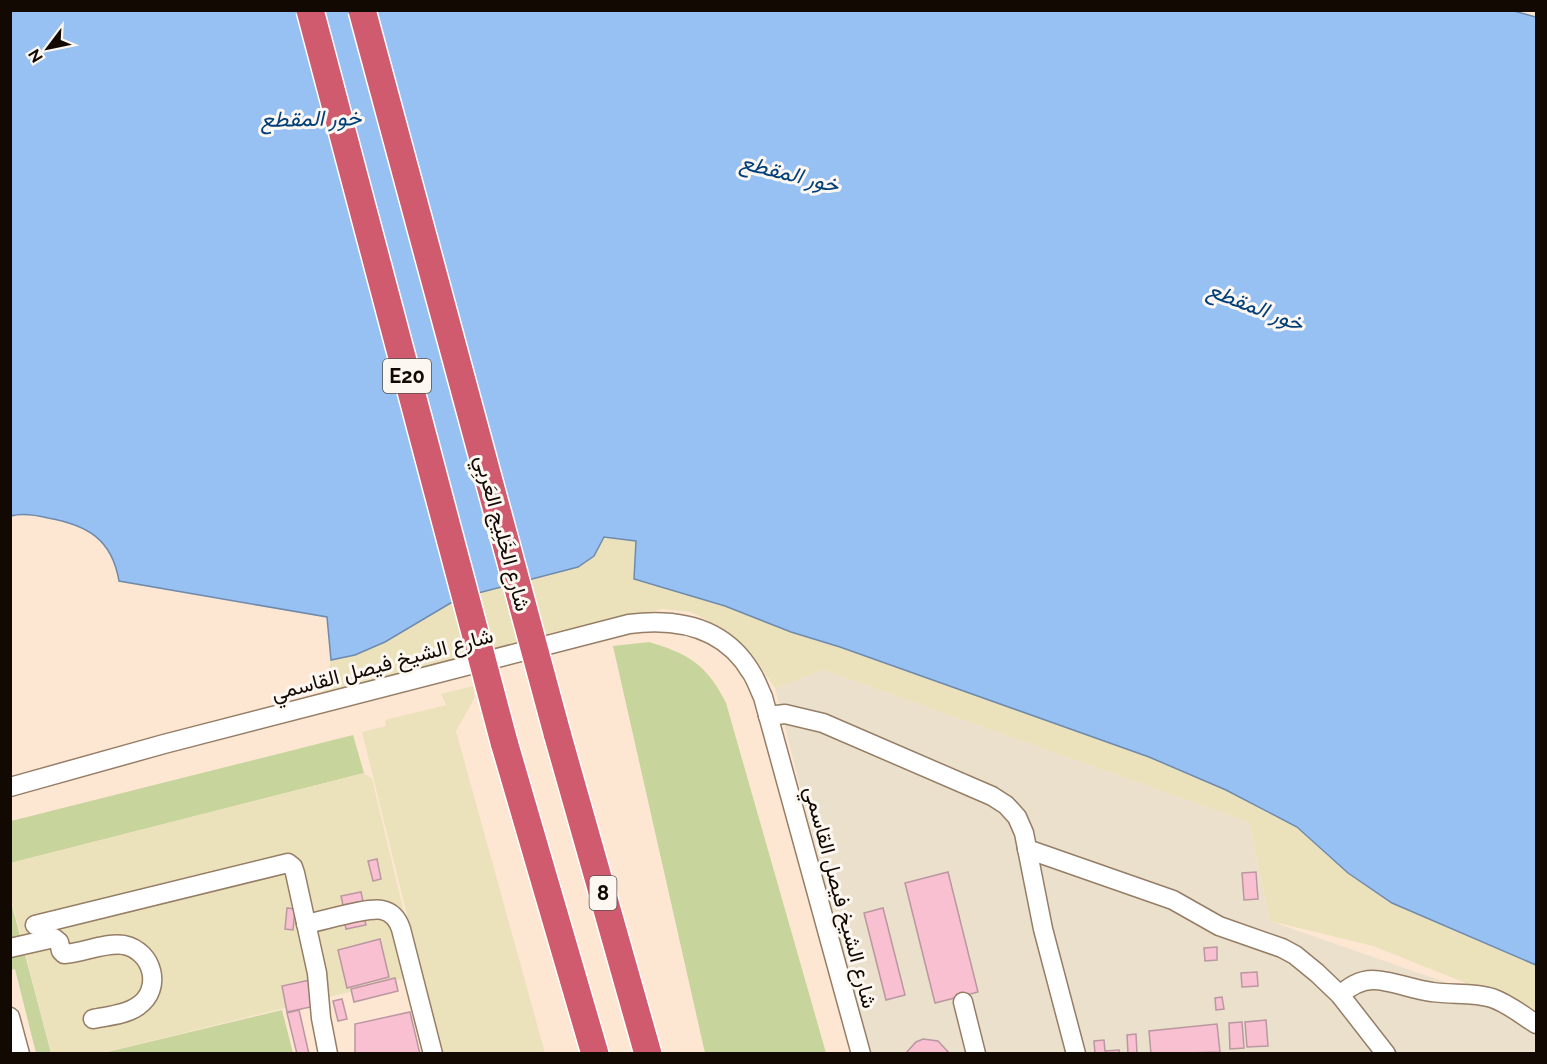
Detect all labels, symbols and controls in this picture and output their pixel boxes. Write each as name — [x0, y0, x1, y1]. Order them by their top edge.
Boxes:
north arrow — [18, 18, 78, 78]
text: N — [24, 45, 47, 66]
water label: خور المقطع — [260, 104, 363, 135]
water label: خور المقطع — [737, 148, 843, 201]
water label: خور المقطع — [1203, 276, 1309, 339]
road number: E20 — [383, 359, 431, 393]
street label: شارع الخَلِيج العَربِي — [465, 452, 536, 615]
street label: شارع الشيخ فيصل القاسمي — [268, 622, 497, 711]
street label: شارع الشيخ فيصل القاسمي — [794, 783, 883, 1012]
road number: 8 — [590, 876, 616, 910]

